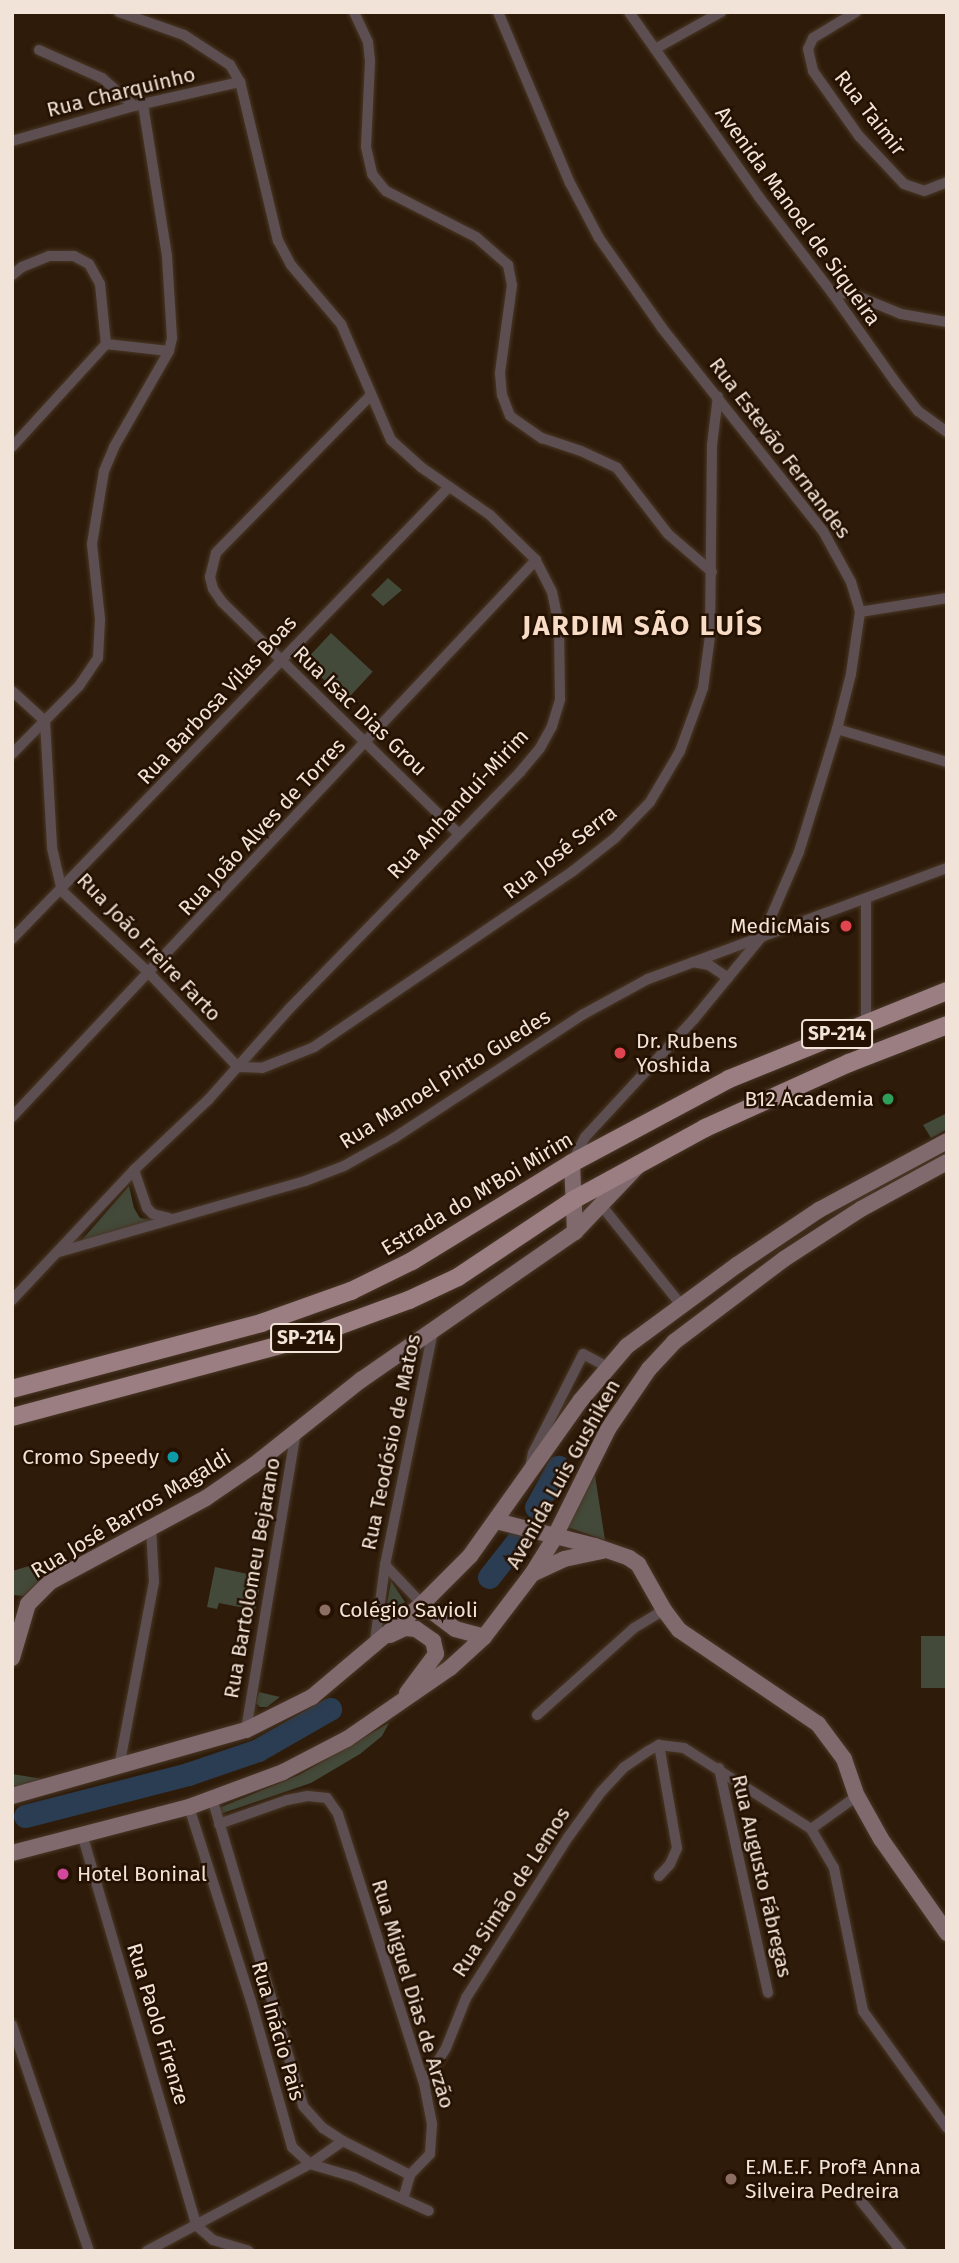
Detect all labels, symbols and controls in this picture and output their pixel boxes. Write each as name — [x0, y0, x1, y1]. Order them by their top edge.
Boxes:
street label: Rua Charquinho — [44, 61, 198, 123]
street label: Rua Taimir — [829, 65, 911, 161]
street label: Avenida Manoel de Siqueira — [710, 101, 886, 331]
street label: Rua Estevão Fernandes — [704, 353, 856, 543]
district label: JARDIM SÃO LUÍS — [524, 609, 762, 643]
street label: Rua Barbosa Vilas Boas — [132, 610, 302, 790]
street label: Rua Isac Dias Grou — [288, 641, 432, 781]
street label: Rua Anhanduí-Mirim — [382, 724, 534, 884]
street label: Rua João Alves de Torres — [173, 733, 351, 921]
street label: Rua José Serra — [498, 800, 622, 904]
street label: Rua João Freire Farto — [72, 868, 226, 1026]
place label: MedicMais — [730, 913, 830, 939]
marker: MedicMais — [836, 916, 856, 936]
street label: Rua Manoel Pinto Guedes — [335, 1004, 555, 1154]
road number: SP-214 — [800, 1018, 874, 1050]
place label: Dr. Rubens Yoshida — [636, 1028, 738, 1078]
marker: Dr. Rubens Yoshida — [610, 1043, 630, 1063]
place label: B12 Academia — [744, 1086, 874, 1112]
marker: B12 Academia — [880, 1091, 896, 1107]
street label: Estrada do M'Boi Mirim — [377, 1127, 577, 1261]
road number: SP-214 — [269, 1322, 343, 1354]
street label: Rua Teodósio de Matos — [356, 1332, 426, 1552]
street label: Avenida Luis Gushiken — [500, 1375, 626, 1573]
place label: Cromo Speedy — [22, 1444, 159, 1470]
street label: Rua José Barros Magaldi — [27, 1444, 235, 1584]
marker: Cromo Speedy — [165, 1449, 181, 1465]
street label: Rua Bartolomeu Bejarano — [218, 1456, 286, 1700]
place label: Colégio Savioli — [339, 1597, 478, 1623]
marker: Colégio Savioli — [317, 1602, 333, 1618]
street label: Rua Augusto Fábregas — [726, 1772, 798, 1980]
street label: Rua Simão de Lemos — [447, 1802, 575, 1982]
place label: Hotel Boninal — [77, 1861, 207, 1887]
marker: Hotel Boninal — [55, 1866, 71, 1882]
street label: Rua Miguel Dias de Arzão — [366, 1876, 460, 2112]
street label: Rua Paolo Firenze — [121, 1940, 195, 2108]
street label: Rua Inácio Pais — [246, 1958, 310, 2104]
place label: E.M.E.F. Profª Anna Silveira Pedreira — [745, 2154, 921, 2204]
marker: E.M.E.F. Profª Anna Silveira Pedreira — [723, 2171, 739, 2187]

